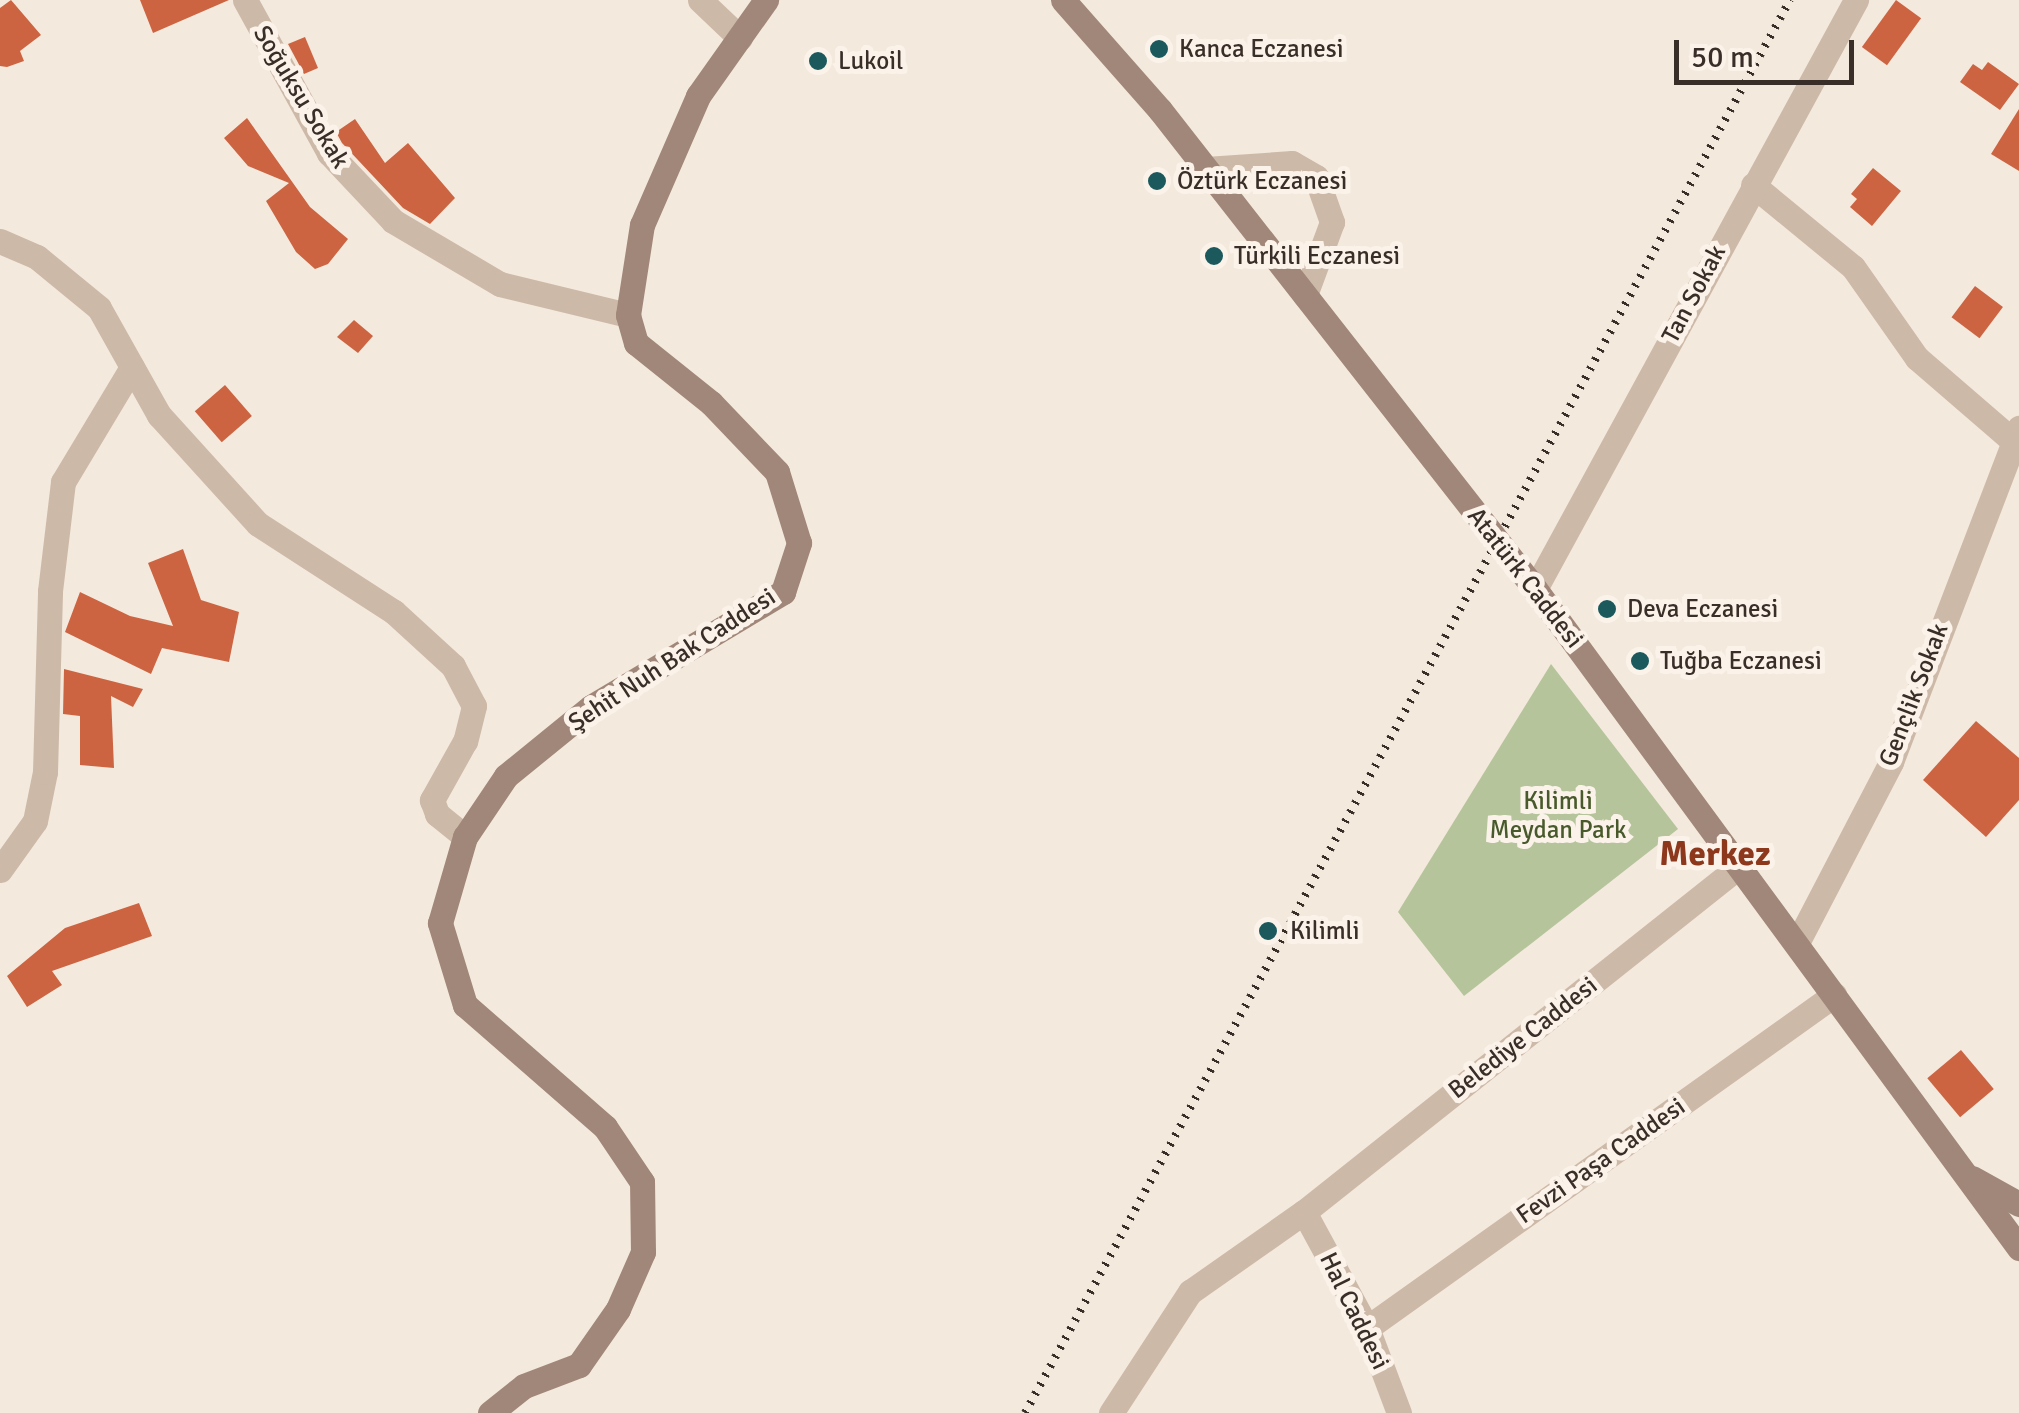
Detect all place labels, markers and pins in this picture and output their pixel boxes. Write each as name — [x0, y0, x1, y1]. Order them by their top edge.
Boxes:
place label: Kanca Eczanesi — [1179, 34, 1344, 64]
marker: Kanca Eczanesi — [1148, 38, 1170, 60]
place label: Lukoil — [838, 46, 903, 76]
marker: Lukoil — [807, 50, 829, 72]
place label: Öztürk Eczanesi — [1177, 166, 1347, 196]
marker: Öztürk Eczanesi — [1146, 170, 1168, 192]
place label: Türkili Eczanesi — [1234, 241, 1400, 271]
marker: Türkili Eczanesi — [1203, 245, 1225, 267]
place label: Deva Eczanesi — [1627, 594, 1778, 624]
marker: Deva Eczanesi — [1596, 598, 1618, 620]
place label: Tuğba Eczanesi — [1660, 646, 1822, 676]
marker: Tuğba Eczanesi — [1629, 650, 1651, 672]
place label: Kilimli — [1290, 916, 1360, 946]
marker: Kilimli — [1255, 918, 1281, 944]

